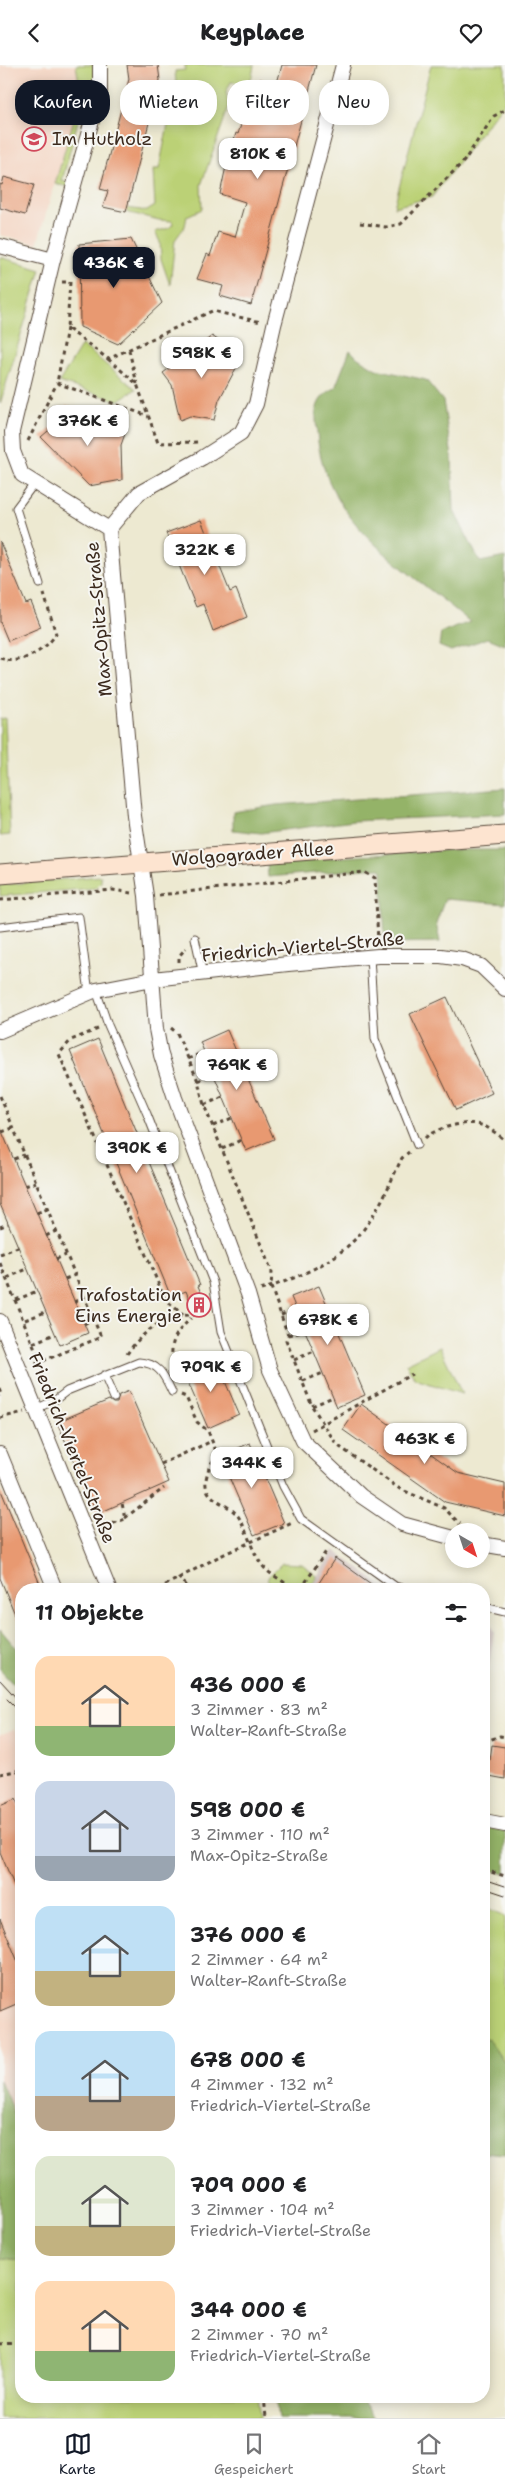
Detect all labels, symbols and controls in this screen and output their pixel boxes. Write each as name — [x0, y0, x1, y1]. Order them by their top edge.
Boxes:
text: Keyplace — [200, 18, 305, 47]
icon: back — [20, 19, 48, 47]
icon: heart — [457, 19, 485, 47]
chip: Kaufen — [15, 80, 110, 125]
chip: Mieten — [120, 80, 217, 125]
chip: Filter — [227, 80, 309, 125]
chip: Neu — [319, 80, 389, 125]
school or university icon: Im Hutholz — [21, 126, 47, 152]
place label: Im Hutholz — [52, 127, 152, 151]
pin: 810K € — [217, 137, 299, 180]
text: 810K € — [230, 143, 286, 164]
pin: 436K € — [73, 247, 155, 289]
text: 436K € — [84, 252, 144, 273]
pin: 598K € — [161, 337, 243, 379]
text: 598K € — [172, 342, 232, 363]
pin: 376K € — [47, 405, 129, 447]
text: 376K € — [58, 410, 118, 431]
pin: 322K € — [164, 533, 246, 576]
text: 322K € — [175, 539, 235, 560]
street label: Max-Opitz-Straße — [80, 541, 118, 697]
street label: Wolgograder Allee — [171, 836, 335, 872]
street label: Friedrich-Viertel-Straße — [200, 926, 406, 968]
pin: 769K € — [196, 1049, 278, 1091]
text: 769K € — [207, 1054, 267, 1075]
pin: 390K € — [96, 1131, 178, 1174]
text: 390K € — [107, 1137, 167, 1158]
place label: Trafostation Eins Energie — [75, 1283, 182, 1328]
building icon: Trafostation Eins Energie — [186, 1292, 212, 1318]
pin: 678K € — [287, 1303, 369, 1346]
text: 678K € — [298, 1309, 358, 1330]
street label: Friedrich-Viertel-Straße — [23, 1349, 121, 1547]
pin: 709K € — [170, 1351, 252, 1393]
text: 709K € — [180, 1356, 242, 1377]
pin: 463K € — [384, 1423, 466, 1465]
text: 463K € — [395, 1428, 455, 1449]
pin: 344K € — [211, 1447, 293, 1489]
text: 344K € — [221, 1452, 283, 1473]
north arrow — [445, 1523, 490, 1567]
map controls — [445, 1523, 490, 1568]
text: 11 Objekte — [35, 1599, 144, 1627]
icon: filters — [442, 1599, 470, 1627]
text: 436 000 € — [190, 1671, 306, 1699]
icon: home — [75, 1676, 135, 1736]
text: 3 Zimmer · 83 m² — [190, 1699, 328, 1720]
text: Walter-Ranft-Straße — [190, 1720, 347, 1741]
text: 598 000 € — [190, 1796, 305, 1824]
icon: home — [75, 1801, 135, 1861]
text: 3 Zimmer · 110 m² — [190, 1824, 330, 1845]
text: Max-Opitz-Straße — [190, 1845, 328, 1866]
text: 376 000 € — [190, 1921, 306, 1949]
icon: home — [75, 1926, 135, 1986]
text: 2 Zimmer · 64 m² — [190, 1949, 328, 1970]
text: Walter-Ranft-Straße — [190, 1970, 347, 1991]
text: 678 000 € — [190, 2046, 306, 2074]
icon: home — [75, 2051, 135, 2111]
text: 4 Zimmer · 132 m² — [190, 2074, 334, 2095]
text: Friedrich-Viertel-Straße — [190, 2095, 371, 2116]
text: 709 000 € — [190, 2171, 307, 2199]
icon: home — [75, 2176, 135, 2236]
text: 3 Zimmer · 104 m² — [190, 2199, 335, 2220]
text: Friedrich-Viertel-Straße — [190, 2220, 371, 2241]
text: 344 000 € — [190, 2296, 307, 2324]
icon: home — [75, 2301, 135, 2361]
text: 2 Zimmer · 70 m² — [190, 2324, 328, 2345]
text: Friedrich-Viertel-Straße — [190, 2345, 371, 2366]
tab: Karte — [59, 2430, 96, 2478]
tab: Gespeichert — [214, 2430, 294, 2478]
tab: Start — [412, 2430, 446, 2478]

